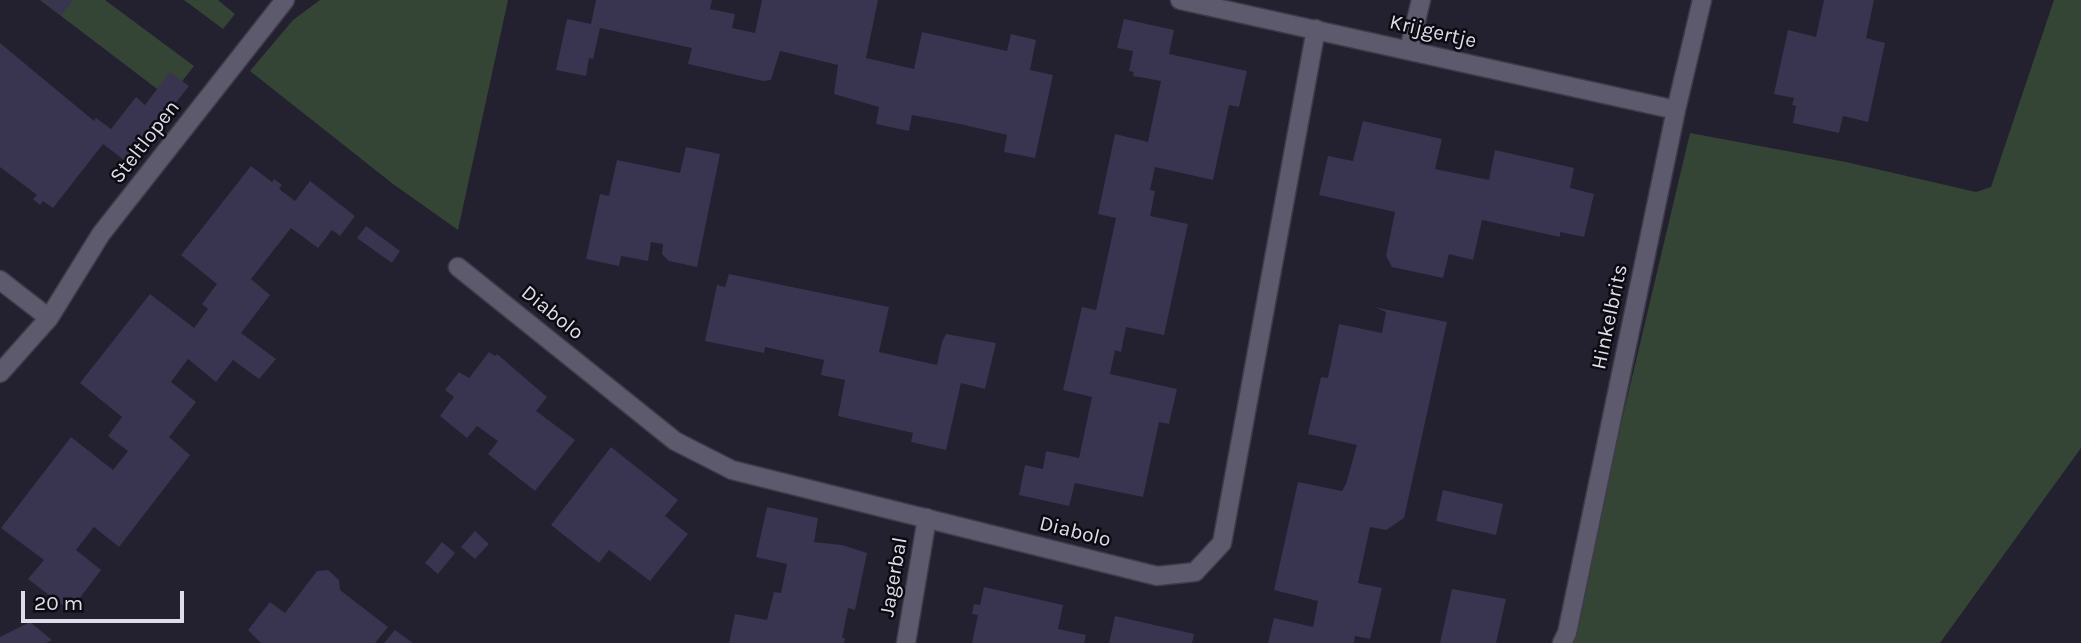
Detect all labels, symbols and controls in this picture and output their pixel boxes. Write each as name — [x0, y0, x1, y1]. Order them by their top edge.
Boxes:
street label: Krijgertje — [1387, 10, 1479, 54]
street label: Steltlopen — [105, 96, 185, 188]
street label: Hinkelbrits — [1587, 262, 1633, 372]
street label: Diabolo — [516, 280, 588, 346]
street label: Diabolo — [1037, 511, 1113, 553]
street label: Jagerbal — [875, 535, 913, 619]
scale bar — [24, 576, 187, 620]
text: 20 m — [34, 591, 83, 615]

